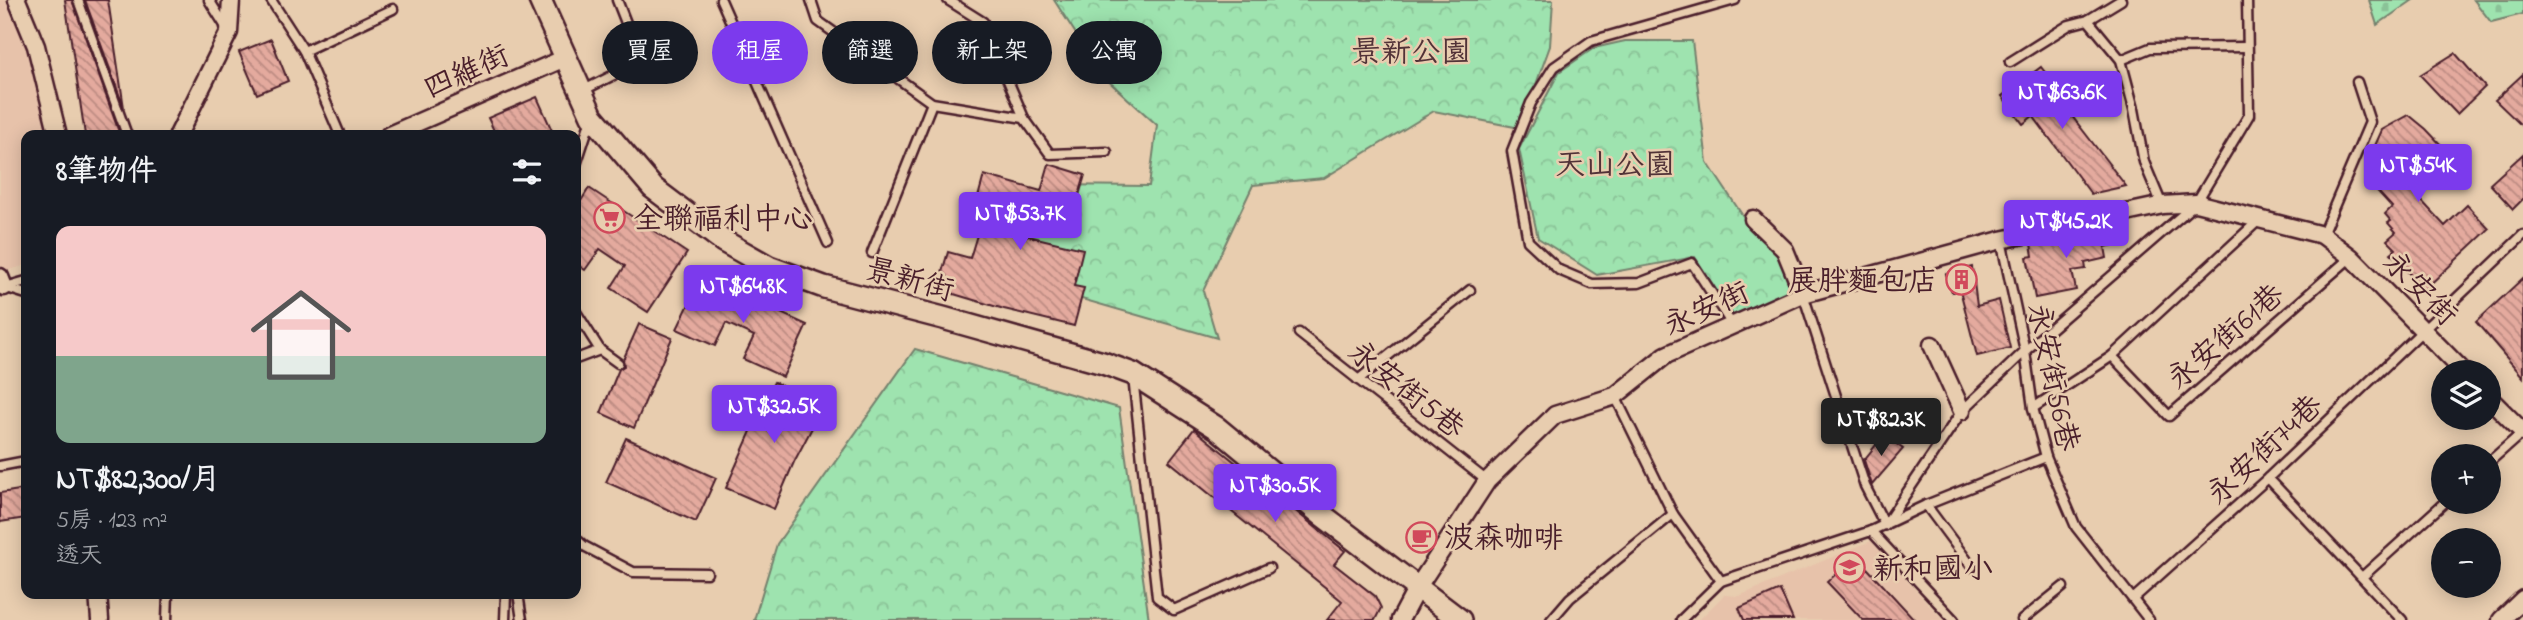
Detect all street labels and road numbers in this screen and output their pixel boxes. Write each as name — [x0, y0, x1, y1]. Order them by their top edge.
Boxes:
street label: 四維街 — [417, 35, 517, 112]
street label: 永安街 — [2372, 243, 2466, 337]
street label: 景新街 — [860, 249, 958, 315]
street label: 永安街 — [1657, 272, 1757, 349]
street label: 永安街61巷 — [2159, 275, 2295, 402]
street label: 永安街56巷 — [2014, 300, 2088, 456]
street label: 永安街5巷 — [1338, 332, 1473, 451]
street label: 永安街74巷 — [2198, 386, 2334, 517]

